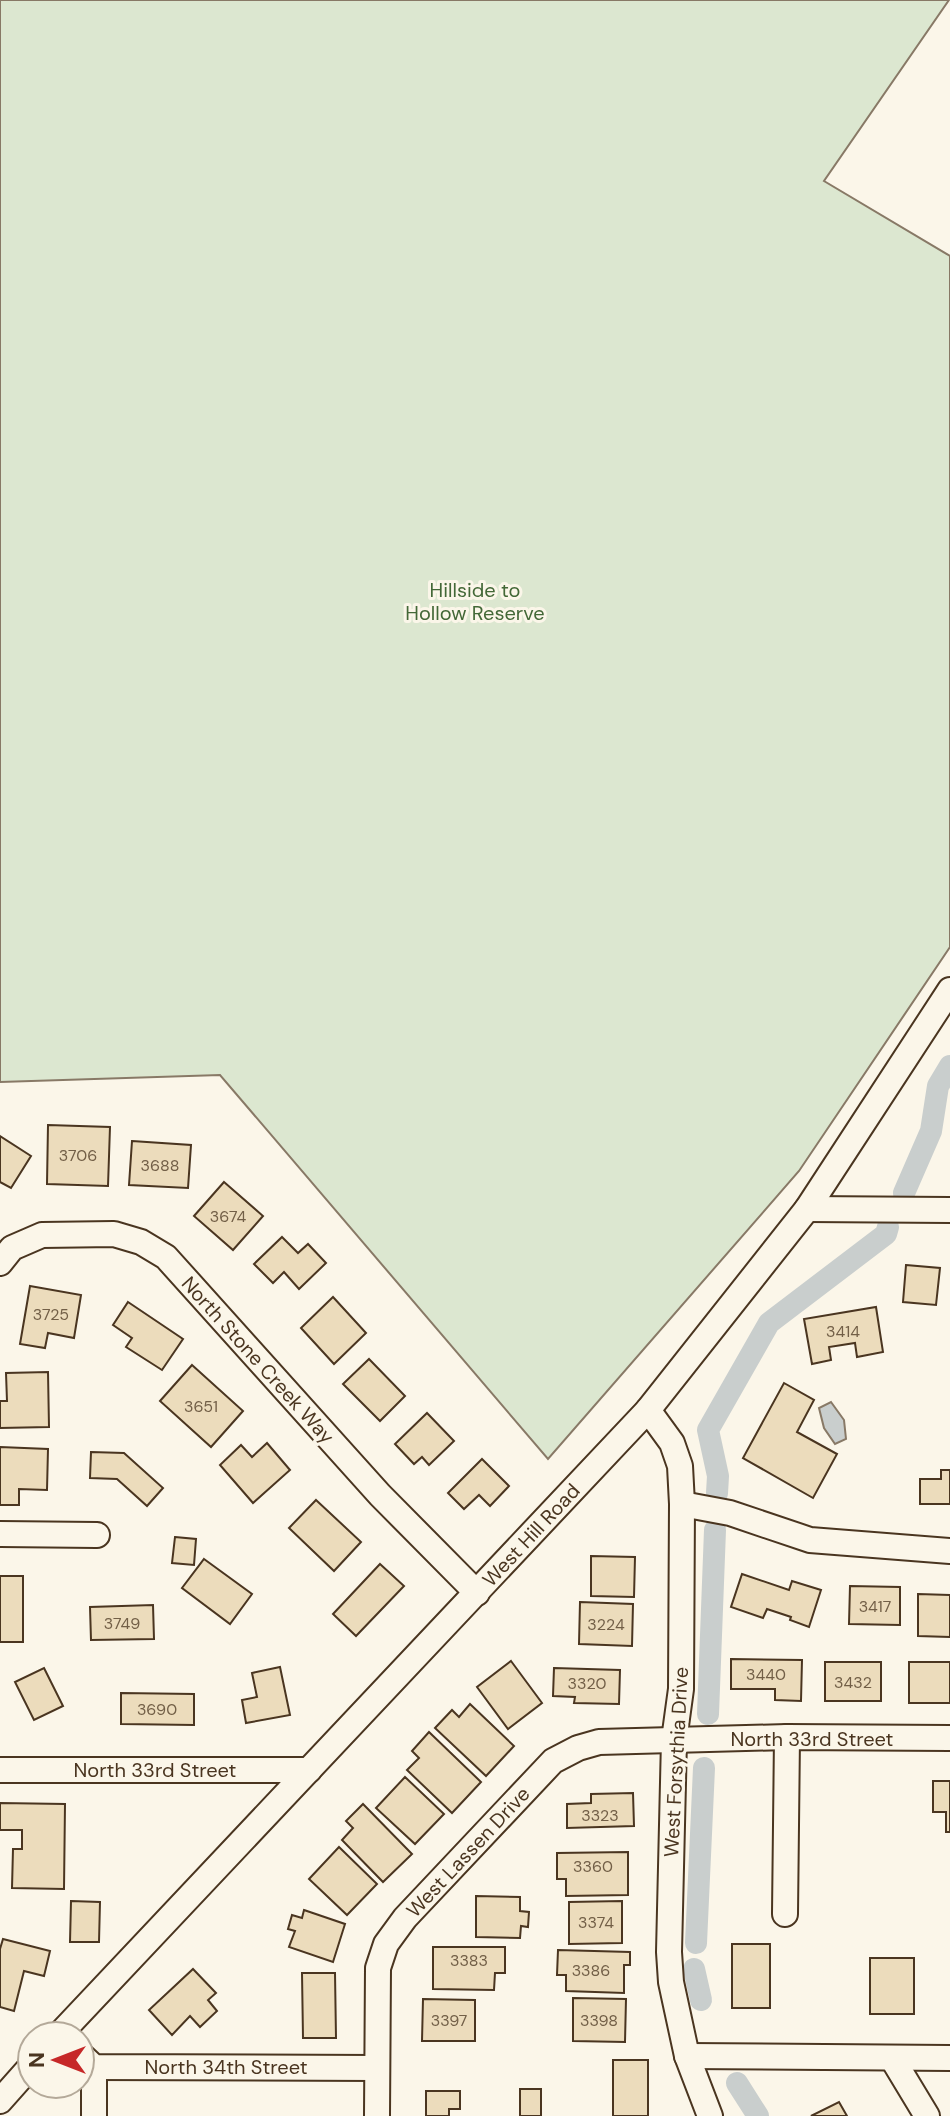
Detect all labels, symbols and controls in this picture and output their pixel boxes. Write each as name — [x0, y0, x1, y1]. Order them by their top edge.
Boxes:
park label: Hillside to Hollow Reserve — [405, 577, 545, 626]
house number: 3706 — [59, 1145, 97, 1166]
house number: 3688 — [141, 1155, 179, 1176]
house number: 3674 — [210, 1206, 246, 1227]
street label: North Stone Creek Way — [176, 1271, 340, 1449]
house number: 3725 — [33, 1304, 69, 1325]
house number: 3414 — [826, 1321, 860, 1342]
house number: 3651 — [184, 1396, 218, 1417]
street label: West Hill Road — [477, 1478, 585, 1592]
house number: 3417 — [859, 1596, 891, 1617]
house number: 3749 — [104, 1613, 140, 1634]
house number: 3224 — [587, 1614, 625, 1635]
house number: 3440 — [746, 1664, 786, 1685]
street label: West Forsythia Drive — [658, 1666, 694, 1858]
house number: 3432 — [834, 1672, 872, 1693]
house number: 3320 — [568, 1673, 607, 1694]
house number: 3690 — [137, 1699, 177, 1720]
street label: North 33rd Street — [731, 1726, 894, 1752]
street label: North 33rd Street — [74, 1757, 237, 1783]
street label: West Lassen Drive — [401, 1781, 535, 1923]
house number: 3323 — [581, 1805, 619, 1826]
house number: 3360 — [573, 1856, 613, 1877]
house number: 3374 — [578, 1912, 614, 1933]
house number: 3383 — [450, 1950, 488, 1971]
house number: 3386 — [572, 1960, 610, 1981]
house number: 3397 — [431, 2010, 467, 2031]
house number: 3398 — [580, 2010, 618, 2031]
north arrow — [16, 2020, 96, 2100]
text: N — [22, 2052, 51, 2068]
street label: North 34th Street — [144, 2054, 308, 2080]

